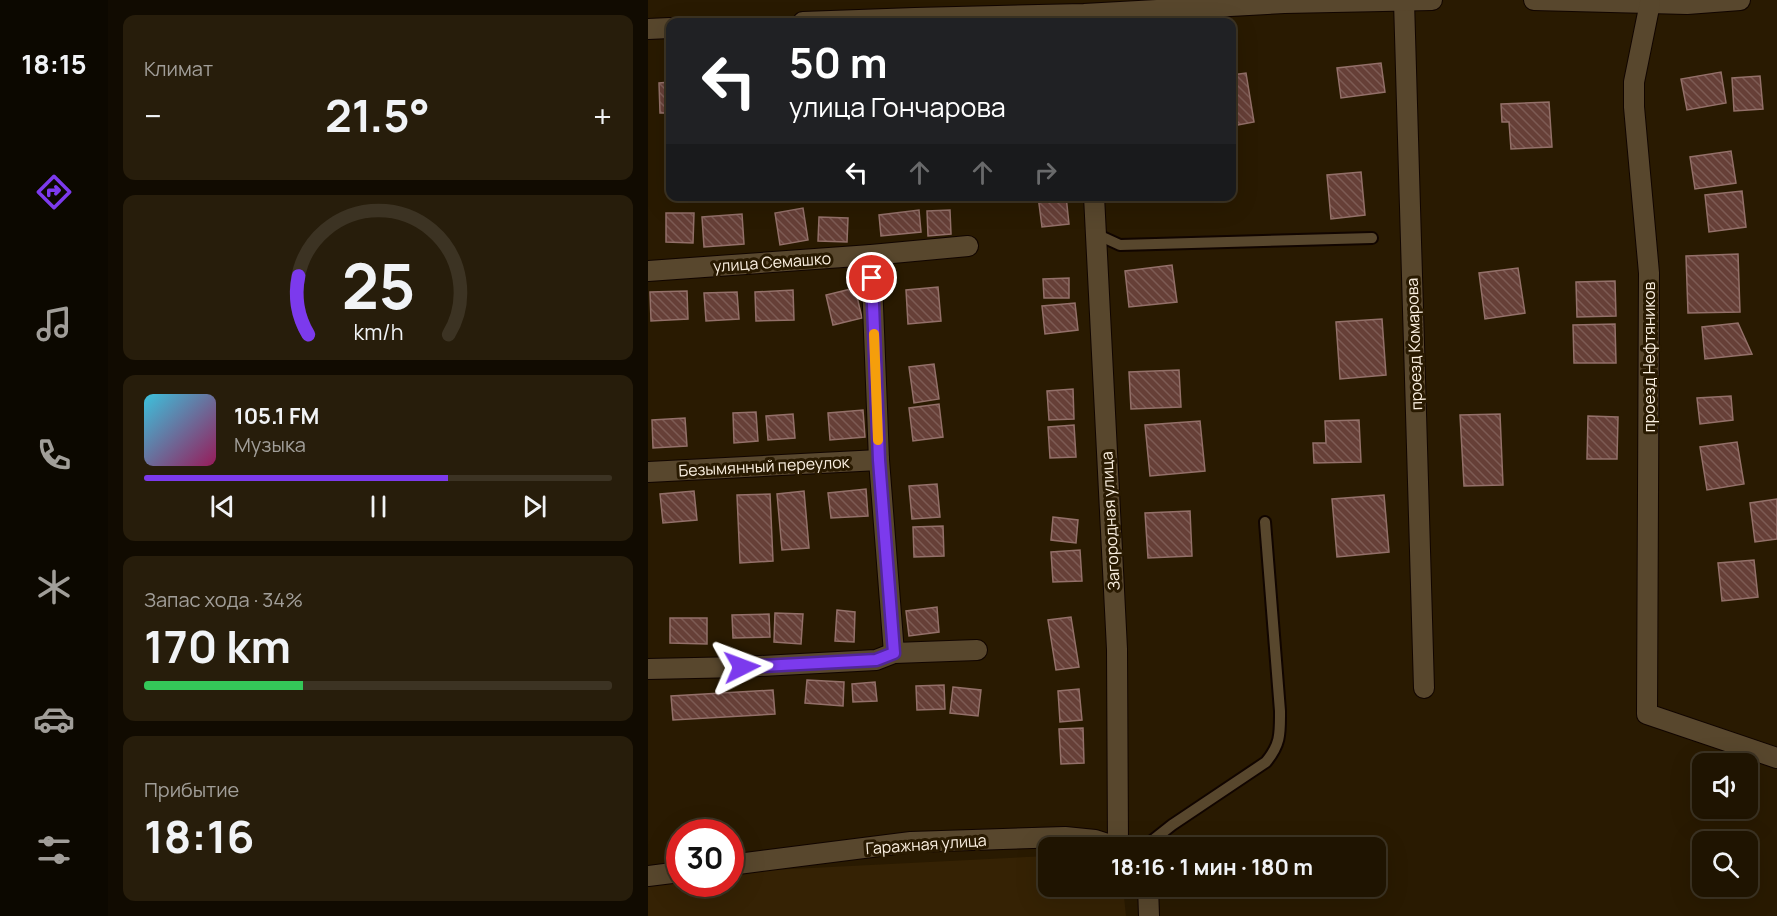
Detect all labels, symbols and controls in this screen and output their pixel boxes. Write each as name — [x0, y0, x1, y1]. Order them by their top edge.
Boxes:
text: 50 m — [789, 33, 887, 91]
icon: left — [690, 42, 768, 120]
text: 18:15 — [21, 45, 87, 82]
text: Климат — [144, 55, 213, 82]
text: 21.5° — [325, 84, 430, 146]
text: улица Гончарова — [789, 88, 1006, 125]
text: − — [144, 93, 162, 138]
text: + — [593, 93, 612, 138]
icon: left — [840, 156, 873, 189]
icon: ahead — [903, 156, 936, 189]
icon: ahead — [966, 156, 999, 189]
icon: right — [1029, 156, 1062, 189]
icon: directions — [33, 171, 75, 213]
text: 25 — [341, 242, 415, 328]
street label: улица Семашко — [712, 247, 832, 277]
pin — [846, 252, 897, 303]
icon: arrive — [855, 261, 888, 294]
street label: проезд Комарова — [1401, 277, 1427, 411]
street label: проезд Нефтяников — [1638, 281, 1660, 432]
icon: music — [33, 303, 75, 345]
text: km/h — [353, 317, 403, 346]
text: 105.1 FM — [234, 401, 319, 431]
text: Музыка — [234, 431, 306, 458]
icon: phone — [33, 434, 75, 476]
street label: Безымянный переулок — [678, 450, 851, 481]
street label: Загородная улица — [1095, 451, 1125, 591]
icon: previous — [206, 490, 239, 523]
icon: pause — [362, 490, 395, 523]
icon: next — [518, 490, 551, 523]
icon: climate — [33, 566, 75, 608]
text: Запас хода · 34% — [144, 586, 303, 613]
text: 170 km — [144, 615, 291, 677]
position arrow — [710, 635, 774, 699]
icon: car — [33, 698, 75, 740]
map controls — [1692, 753, 1758, 897]
button: sound — [1692, 753, 1758, 819]
text: Прибытие — [144, 776, 239, 803]
text: 18:16 — [144, 805, 254, 867]
speed limit sign: 30 — [666, 819, 744, 897]
icon: filters — [33, 829, 75, 871]
street label: Гаражная улица — [865, 829, 987, 859]
button: search — [1692, 831, 1758, 897]
text: 18:16 · 1 мин · 180 m — [1111, 852, 1313, 882]

